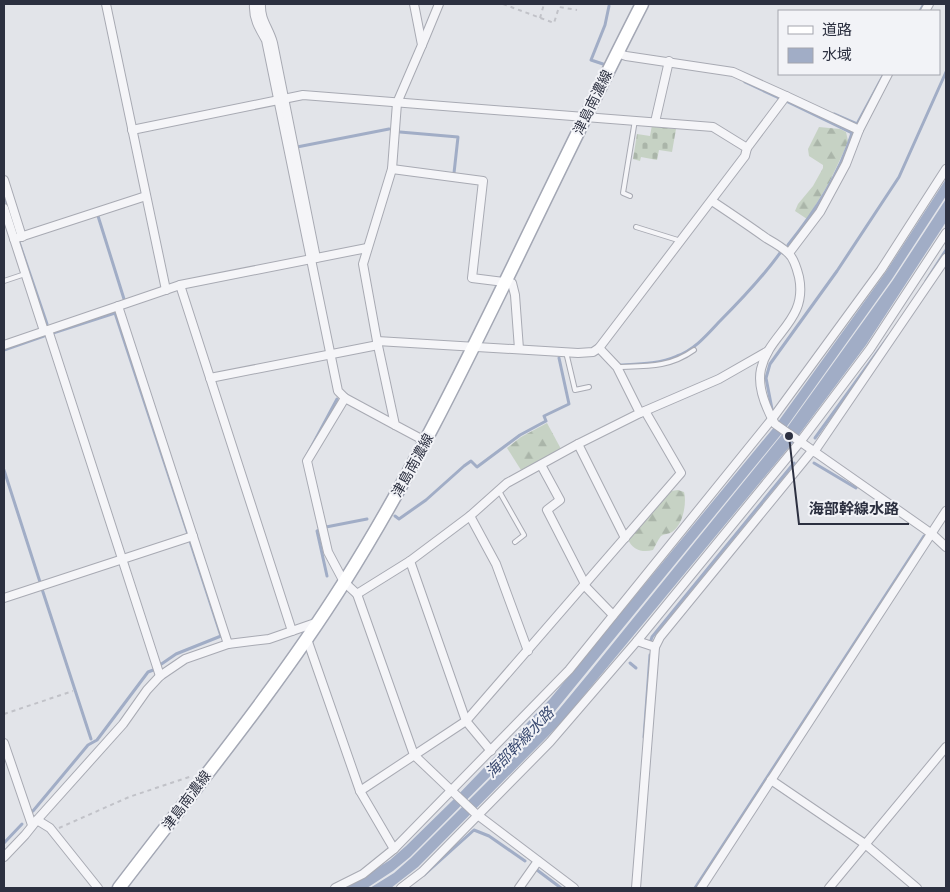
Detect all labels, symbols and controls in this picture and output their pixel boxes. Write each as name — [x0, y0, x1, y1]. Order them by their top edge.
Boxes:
legend — [778, 10, 940, 75]
text: 道路 — [822, 20, 852, 38]
text: 水域 — [822, 45, 852, 63]
street label: 津島南濃線 — [569, 67, 615, 137]
street label: 津島南濃線 — [388, 430, 436, 500]
callout: 海部幹線水路 — [799, 494, 909, 524]
text: 海部幹線水路 — [809, 499, 899, 517]
water label: 海部幹線水路 — [481, 702, 558, 781]
street label: 津島南濃線 — [158, 767, 214, 833]

